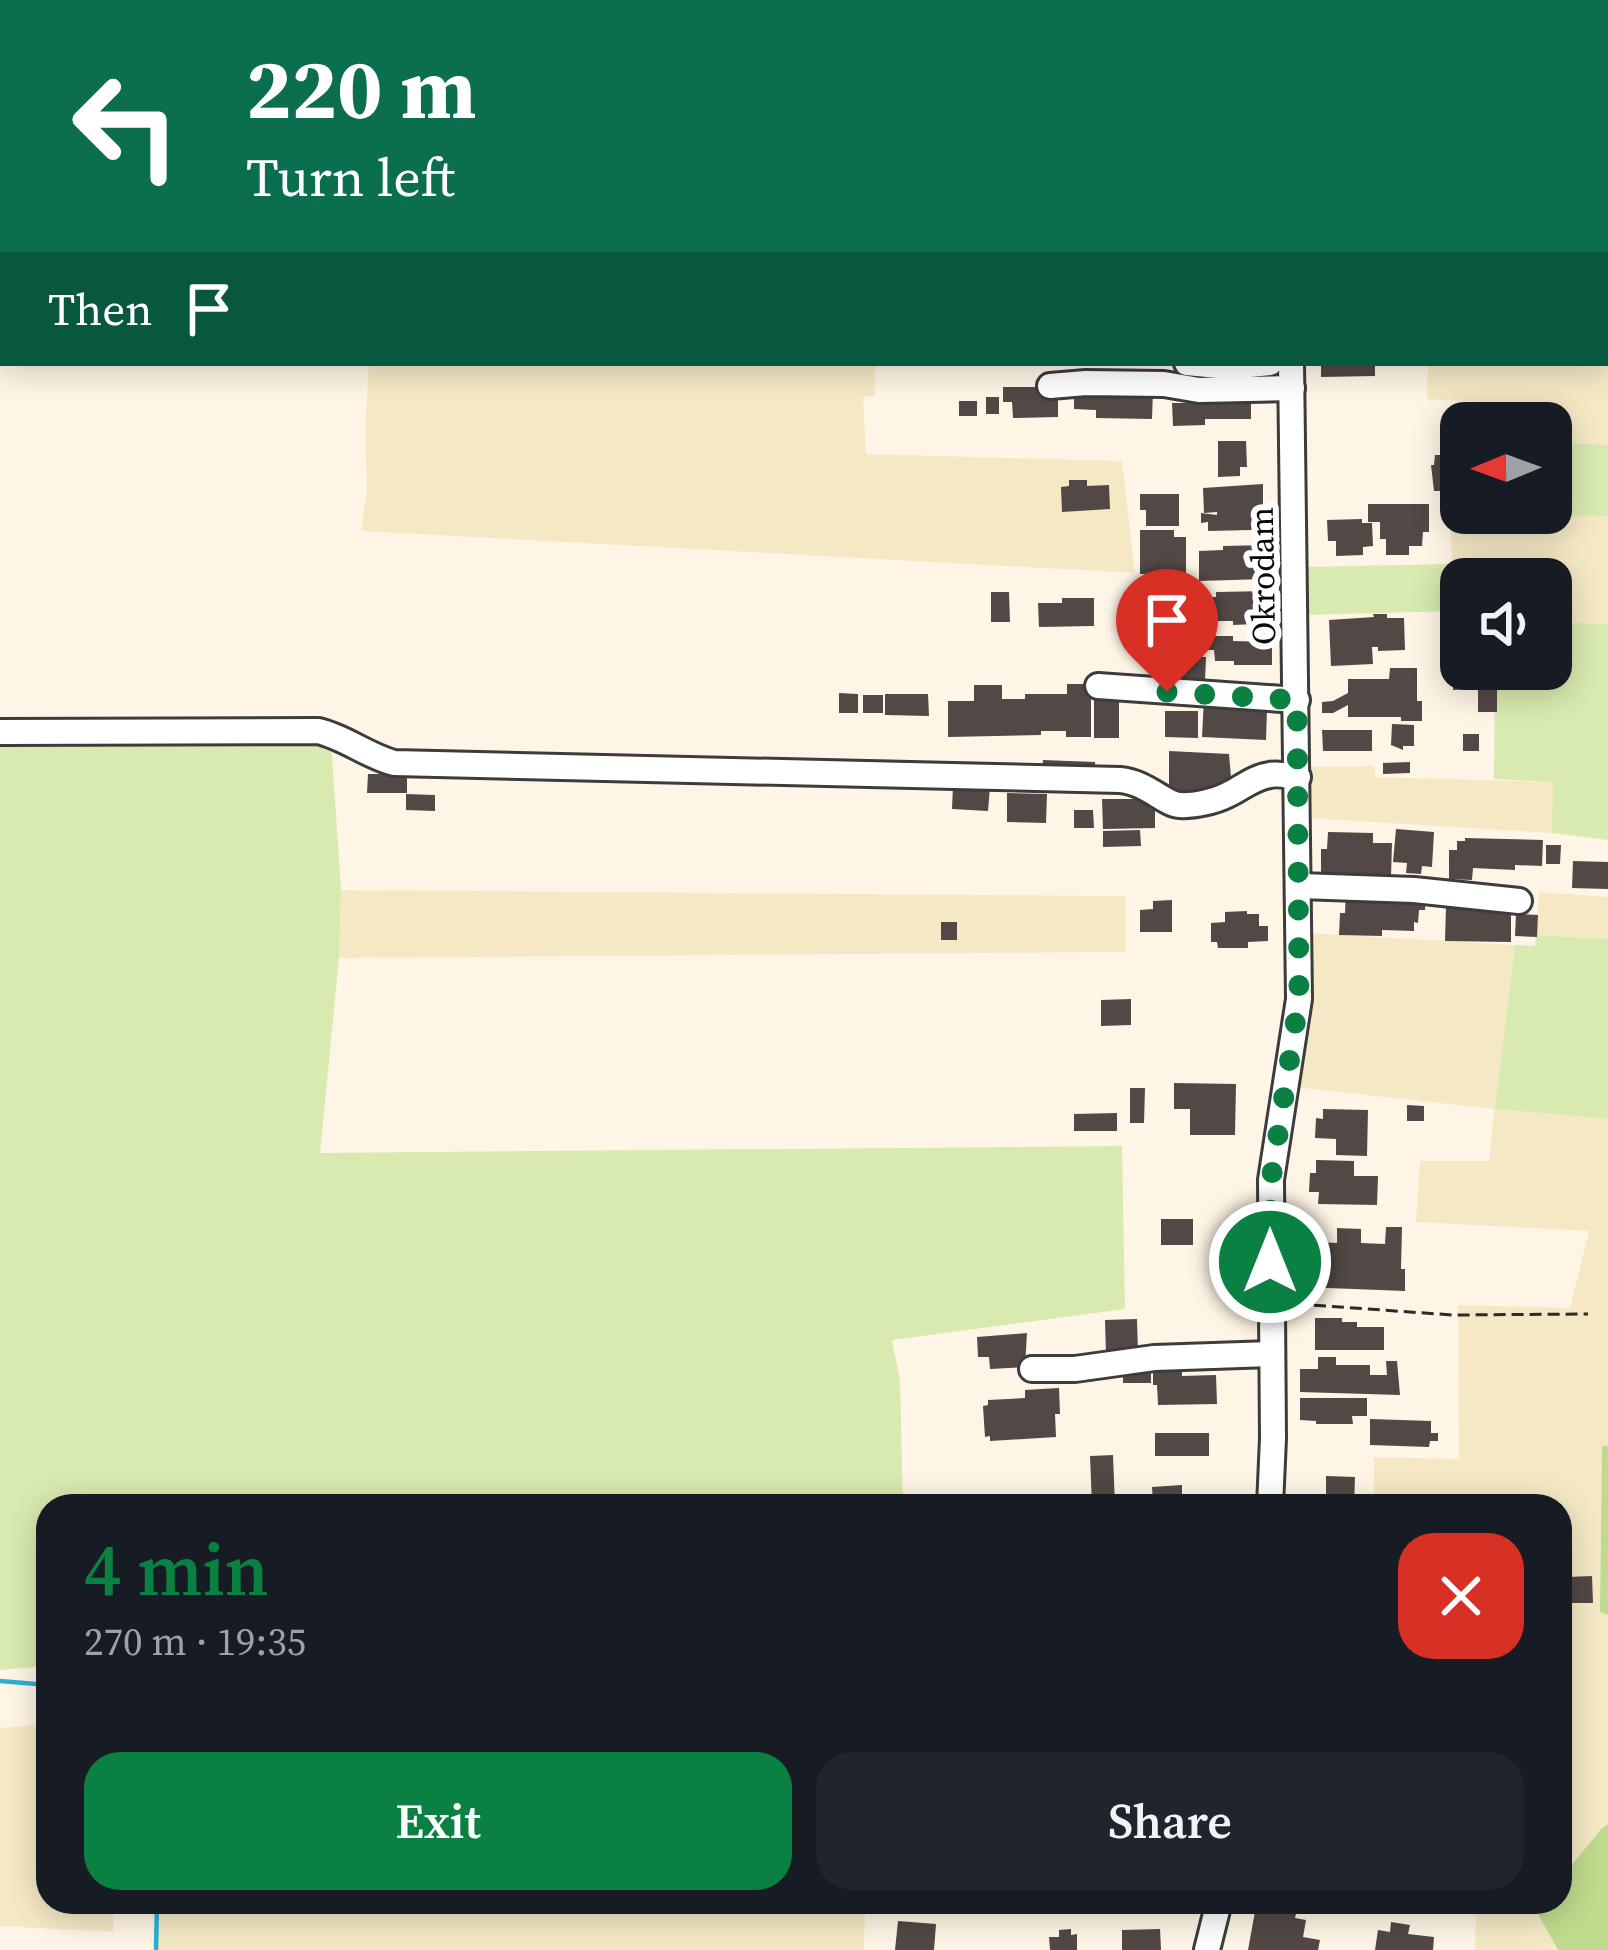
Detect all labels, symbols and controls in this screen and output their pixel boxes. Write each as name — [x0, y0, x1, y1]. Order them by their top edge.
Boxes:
text: 220 m — [246, 31, 477, 146]
icon: left — [48, 48, 204, 204]
text: Turn left — [246, 140, 455, 214]
icon: arrive — [176, 276, 242, 342]
text: Then — [48, 278, 152, 340]
north arrow — [1440, 402, 1572, 534]
map controls — [1440, 402, 1572, 690]
street label: Okrodam — [1239, 507, 1286, 645]
button: sound — [1440, 558, 1572, 690]
pin — [1116, 569, 1218, 692]
icon: arrive — [1134, 587, 1200, 653]
position arrow — [1207, 1199, 1333, 1325]
text: 4 min — [84, 1520, 269, 1619]
button: close — [1398, 1533, 1524, 1659]
text: 270 m · 19:35 — [84, 1615, 306, 1668]
button: Exit — [84, 1752, 792, 1890]
button: Share — [816, 1752, 1524, 1890]

